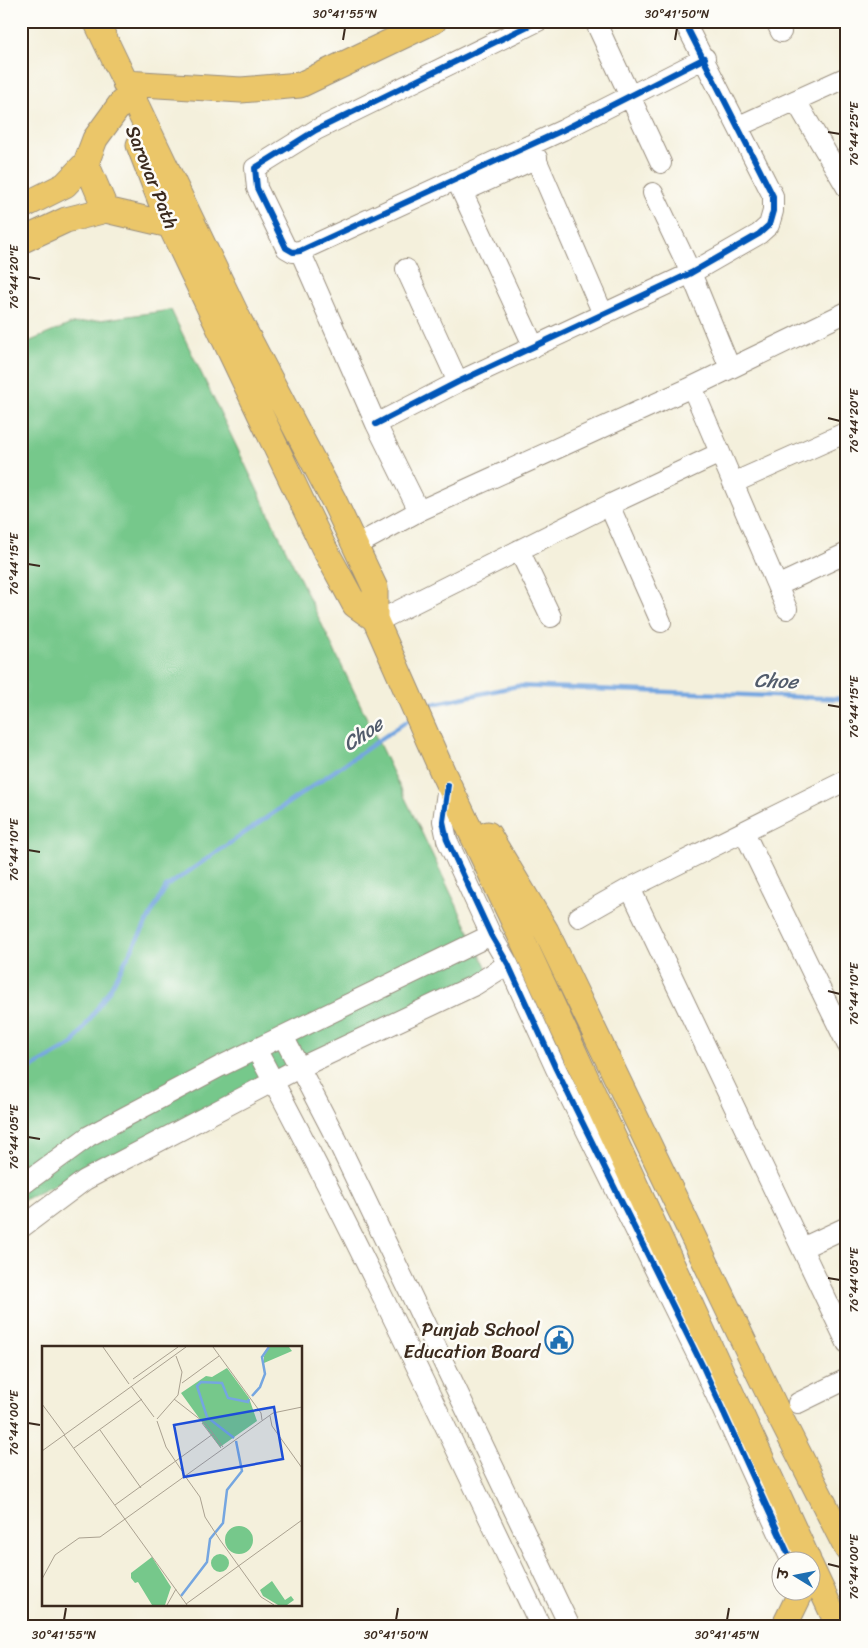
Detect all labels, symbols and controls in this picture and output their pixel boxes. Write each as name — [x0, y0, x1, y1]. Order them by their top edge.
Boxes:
text: 30°41'55"N — [313, 3, 378, 25]
text: 30°41'50"N — [645, 3, 710, 25]
text: 76°44'25"E — [843, 101, 865, 166]
street label: Sarovar Path — [116, 120, 188, 234]
text: 76°44'20"E — [3, 243, 25, 309]
text: 76°44'20"E — [843, 387, 865, 453]
text: 76°44'15"E — [3, 531, 25, 595]
water label: Choe — [754, 663, 800, 699]
text: 76°44'15"E — [843, 674, 865, 738]
water label: Choe — [335, 706, 392, 761]
text: 76°44'10"E — [3, 817, 25, 881]
text: 76°44'10"E — [843, 961, 865, 1025]
text: 76°44'05"E — [3, 1103, 25, 1169]
text: 76°44'05"E — [843, 1246, 865, 1312]
place label: Punjab School Education Board — [404, 1313, 542, 1368]
public building icon: Punjab School Education Board — [544, 1325, 574, 1355]
inset map — [42, 1346, 302, 1606]
text: 76°44'00"E — [3, 1389, 25, 1456]
text: 76°44'00"E — [843, 1533, 865, 1600]
north arrow — [770, 1550, 820, 1600]
text: उ — [770, 1565, 797, 1583]
text: 30°41'55"N — [32, 1624, 97, 1646]
text: 30°41'50"N — [364, 1624, 429, 1646]
text: 30°41'45"N — [695, 1624, 760, 1646]

